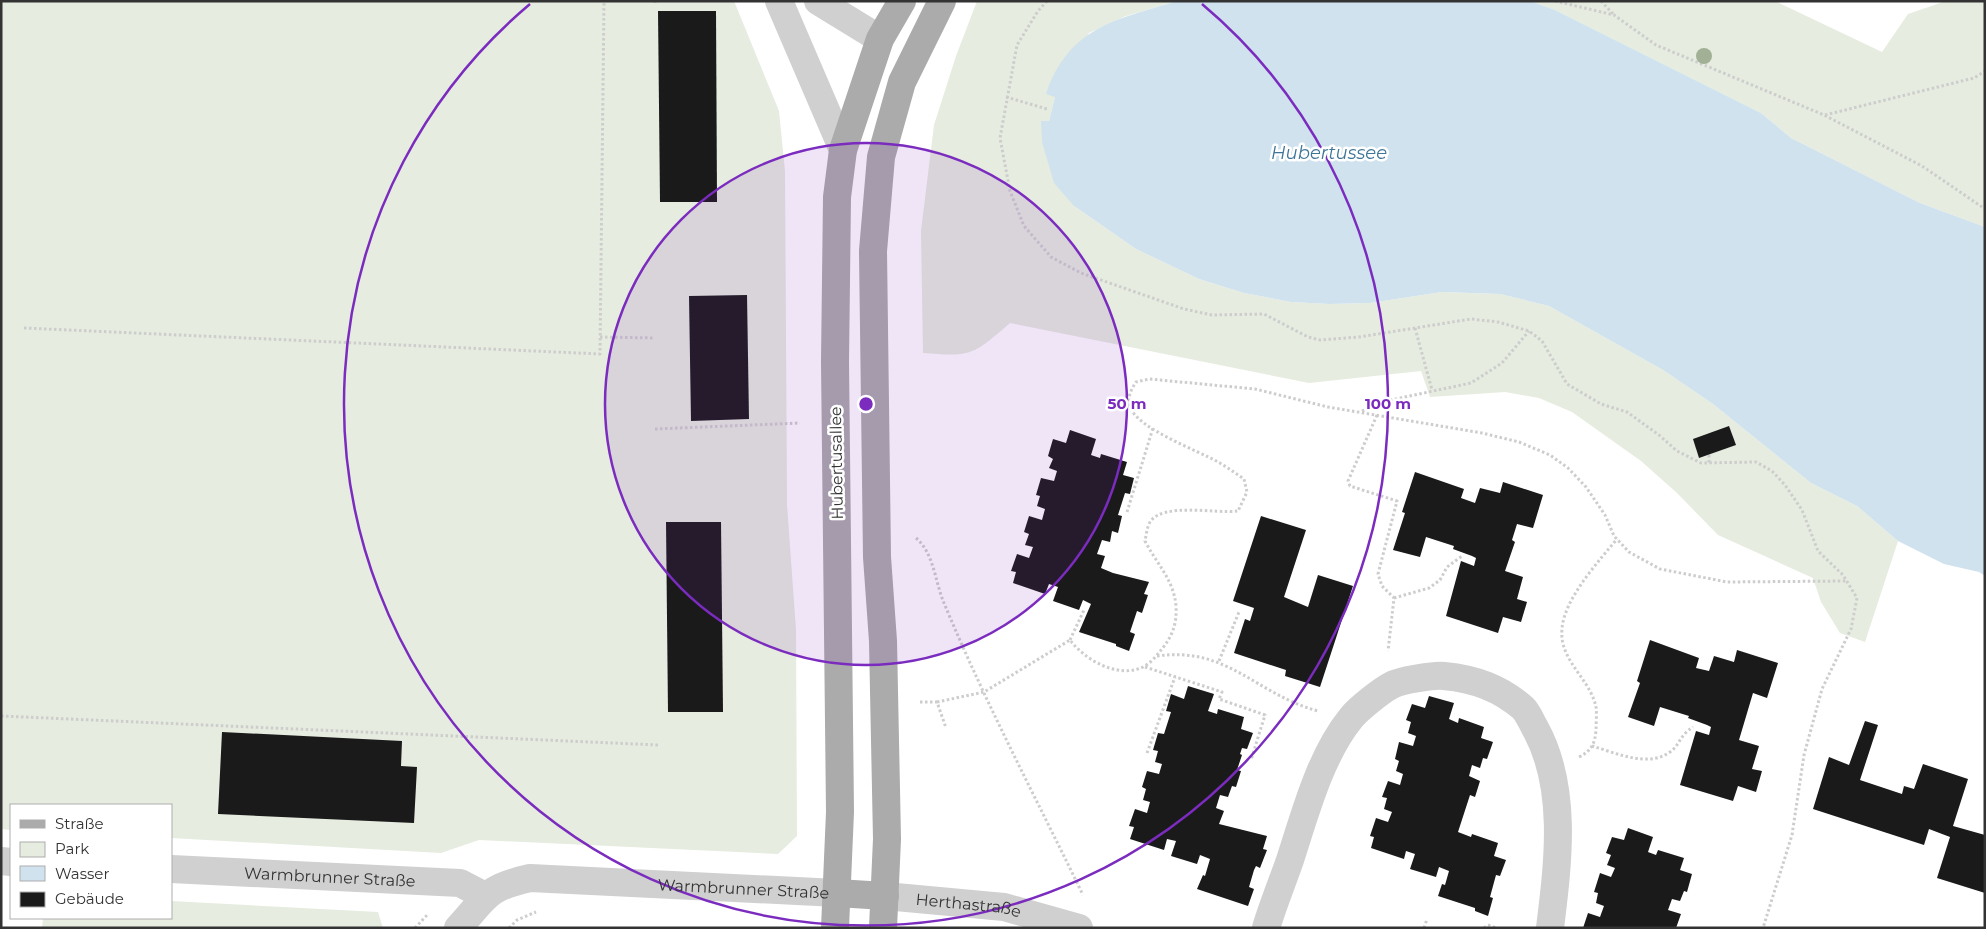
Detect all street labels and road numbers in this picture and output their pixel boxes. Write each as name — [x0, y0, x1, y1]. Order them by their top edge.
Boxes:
street label: Hubertusallee — [826, 406, 847, 520]
street label: Warmbrunner Straße — [244, 864, 416, 891]
street label: Warmbrunner Straße — [657, 875, 830, 903]
street label: Herthastraße — [915, 890, 1023, 921]

